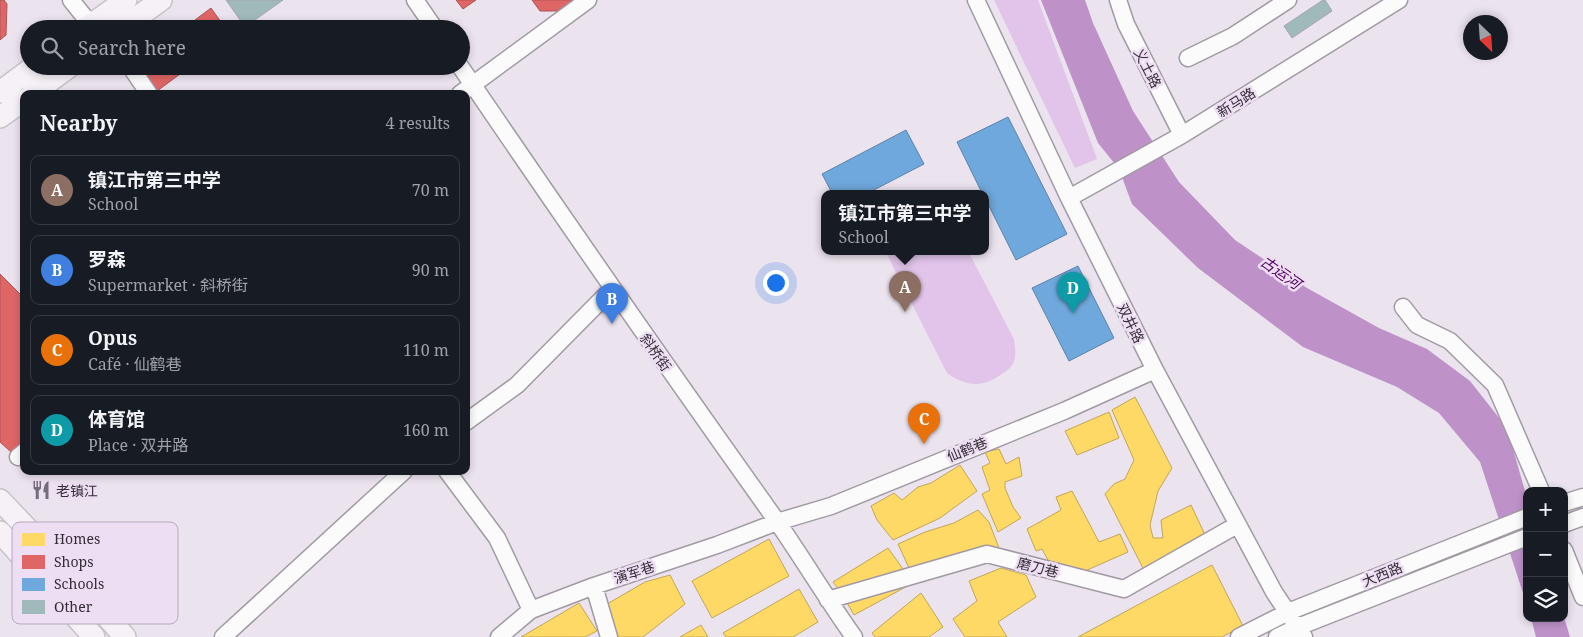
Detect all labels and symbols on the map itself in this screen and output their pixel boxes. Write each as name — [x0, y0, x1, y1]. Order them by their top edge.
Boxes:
north arrow — [1463, 15, 1508, 60]
street label: 义土路 — [1130, 45, 1166, 91]
street label: 新马路 — [1213, 83, 1259, 121]
water label: 古运河 — [1257, 251, 1308, 295]
your location — [763, 270, 789, 296]
pin: A — [889, 271, 921, 312]
pin: D — [1057, 272, 1089, 313]
pin: B — [596, 283, 628, 324]
street label: 双井路 — [1113, 300, 1149, 346]
street label: 斜桥街 — [636, 329, 676, 375]
pin: C — [908, 403, 940, 444]
street label: 仙鹤巷 — [944, 432, 990, 466]
restaurant icon: 老镇江 — [30, 479, 52, 501]
place label: 老镇江 — [56, 481, 98, 500]
legend — [12, 522, 178, 624]
text: Homes — [54, 529, 100, 548]
text: Shops — [54, 552, 94, 571]
street label: 磨刀巷 — [1015, 553, 1061, 581]
street label: 演军巷 — [611, 556, 657, 588]
street label: 大西路 — [1359, 557, 1405, 591]
text: Schools — [54, 574, 104, 593]
text: Other — [54, 597, 93, 616]

